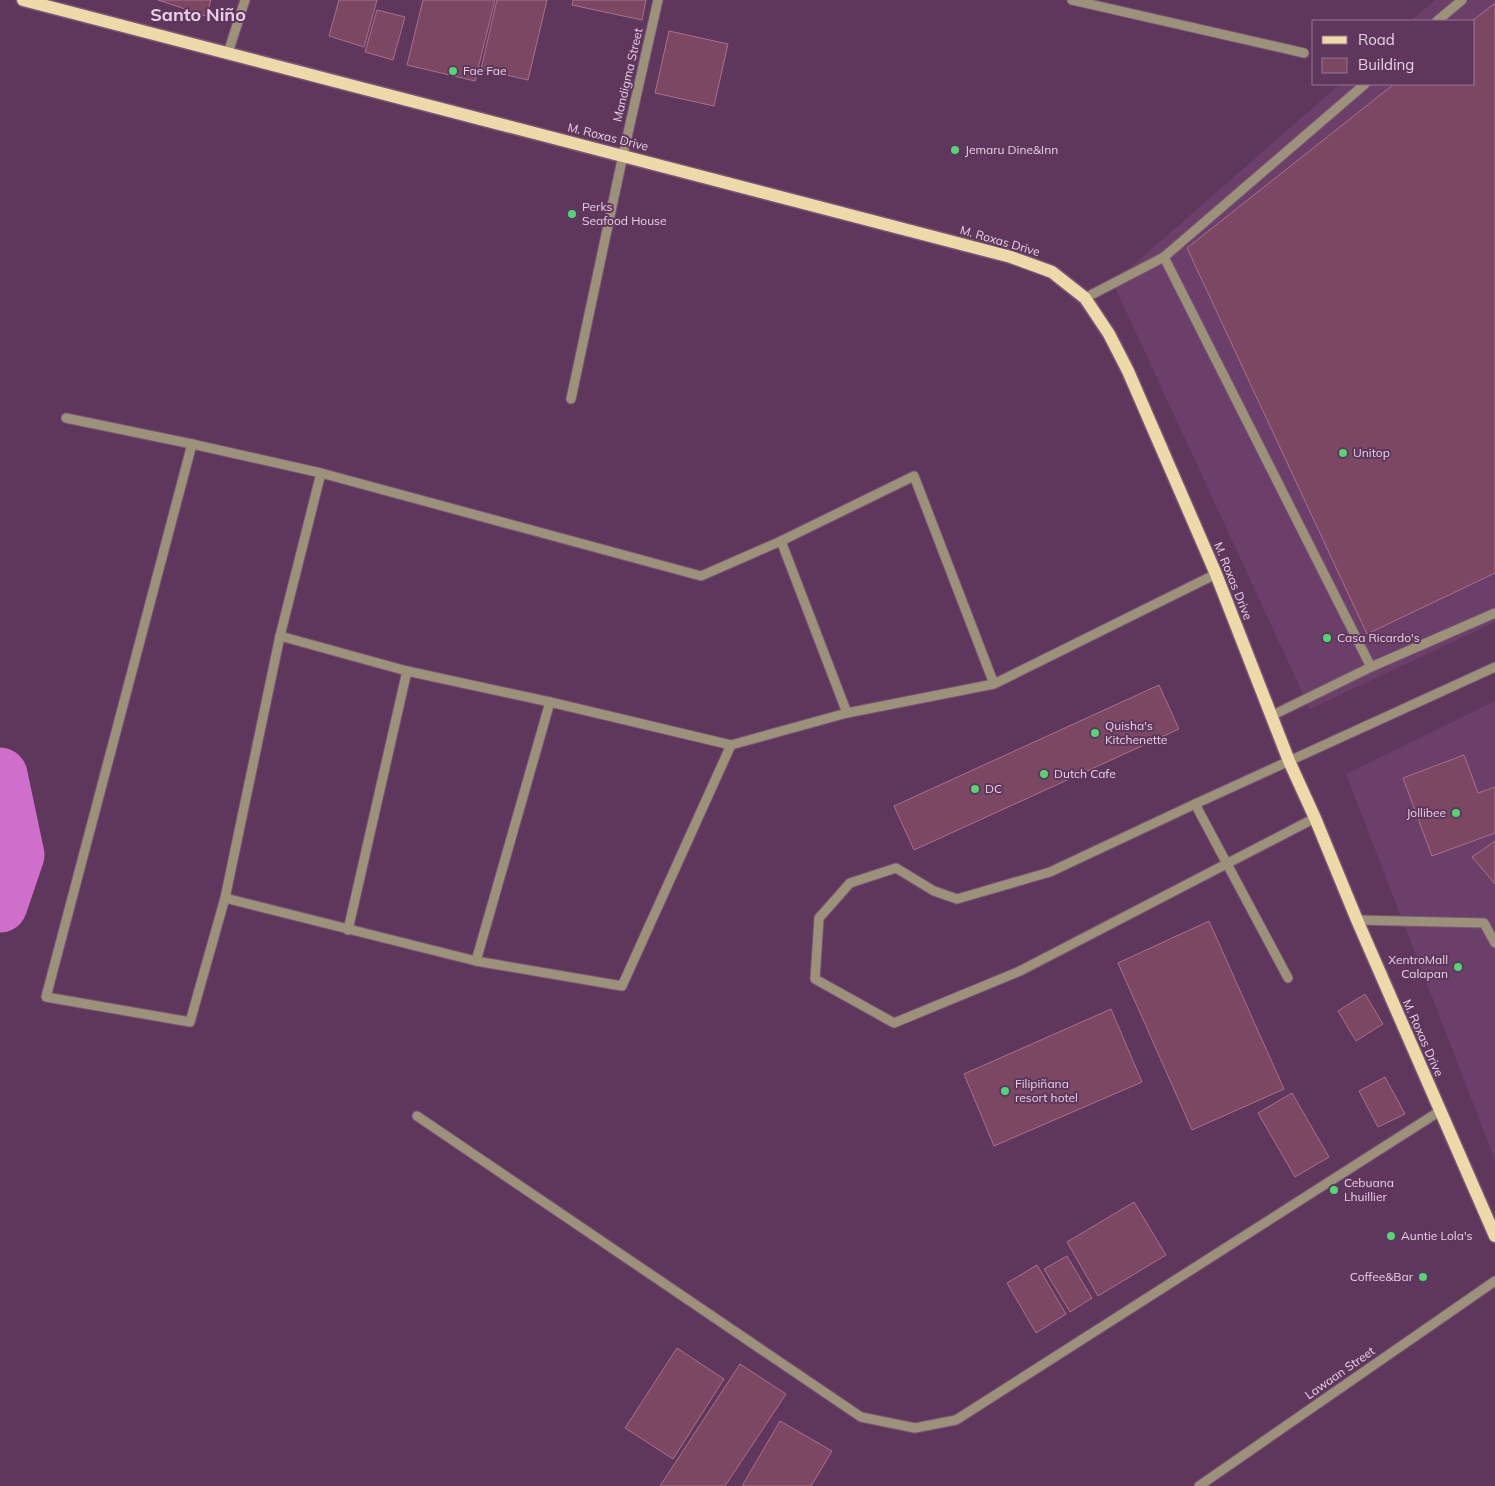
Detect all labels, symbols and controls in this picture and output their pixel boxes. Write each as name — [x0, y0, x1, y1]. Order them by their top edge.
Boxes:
district label: Santo Niño — [150, 3, 246, 26]
legend — [1312, 20, 1475, 85]
street label: Mandigma Street — [609, 26, 646, 123]
text: Road — [1358, 30, 1395, 49]
text: Building — [1358, 55, 1414, 74]
place label: Fae Fae — [463, 63, 507, 78]
marker: Fae Fae — [447, 65, 459, 77]
street label: M. Roxas Drive — [566, 119, 650, 154]
place label: Jemaru Dine&Inn — [965, 142, 1058, 157]
marker: Jemaru Dine&Inn — [949, 144, 961, 156]
place label: Perks Seafood House — [582, 199, 667, 228]
marker: Perks Seafood House — [566, 208, 578, 220]
street label: M. Roxas Drive — [958, 222, 1042, 259]
place label: Unitop — [1353, 445, 1390, 460]
marker: Unitop — [1337, 447, 1349, 459]
street label: M. Roxas Drive — [1211, 540, 1256, 622]
place label: Casa Ricardo's — [1337, 630, 1420, 645]
marker: Casa Ricardo's — [1321, 632, 1333, 644]
place label: Quisha's Kitchenette — [1105, 718, 1167, 747]
marker: Quisha's Kitchenette — [1089, 727, 1101, 739]
place label: Dutch Cafe — [1054, 766, 1116, 781]
marker: Dutch Cafe — [1038, 768, 1050, 780]
place label: DC — [985, 781, 1002, 796]
marker: DC — [969, 783, 981, 795]
place label: Jollibee — [1406, 805, 1446, 820]
marker: Jollibee — [1450, 807, 1462, 819]
place label: XentroMall Calapan — [1388, 952, 1448, 981]
marker: XentroMall Calapan — [1452, 961, 1464, 973]
street label: M. Roxas Drive — [1400, 997, 1447, 1079]
place label: Filipiñana resort hotel — [1015, 1076, 1078, 1105]
marker: Filipiñana resort hotel — [999, 1085, 1011, 1097]
place label: Cebuana Lhuillier — [1344, 1175, 1394, 1204]
marker: Cebuana Lhuillier — [1328, 1184, 1340, 1196]
place label: Auntie Lola's — [1401, 1228, 1473, 1243]
marker: Auntie Lola's — [1385, 1230, 1397, 1242]
place label: Coffee&Bar — [1350, 1269, 1414, 1284]
marker: Coffee&Bar — [1417, 1271, 1429, 1283]
street label: Lawaan Street — [1302, 1343, 1377, 1402]

